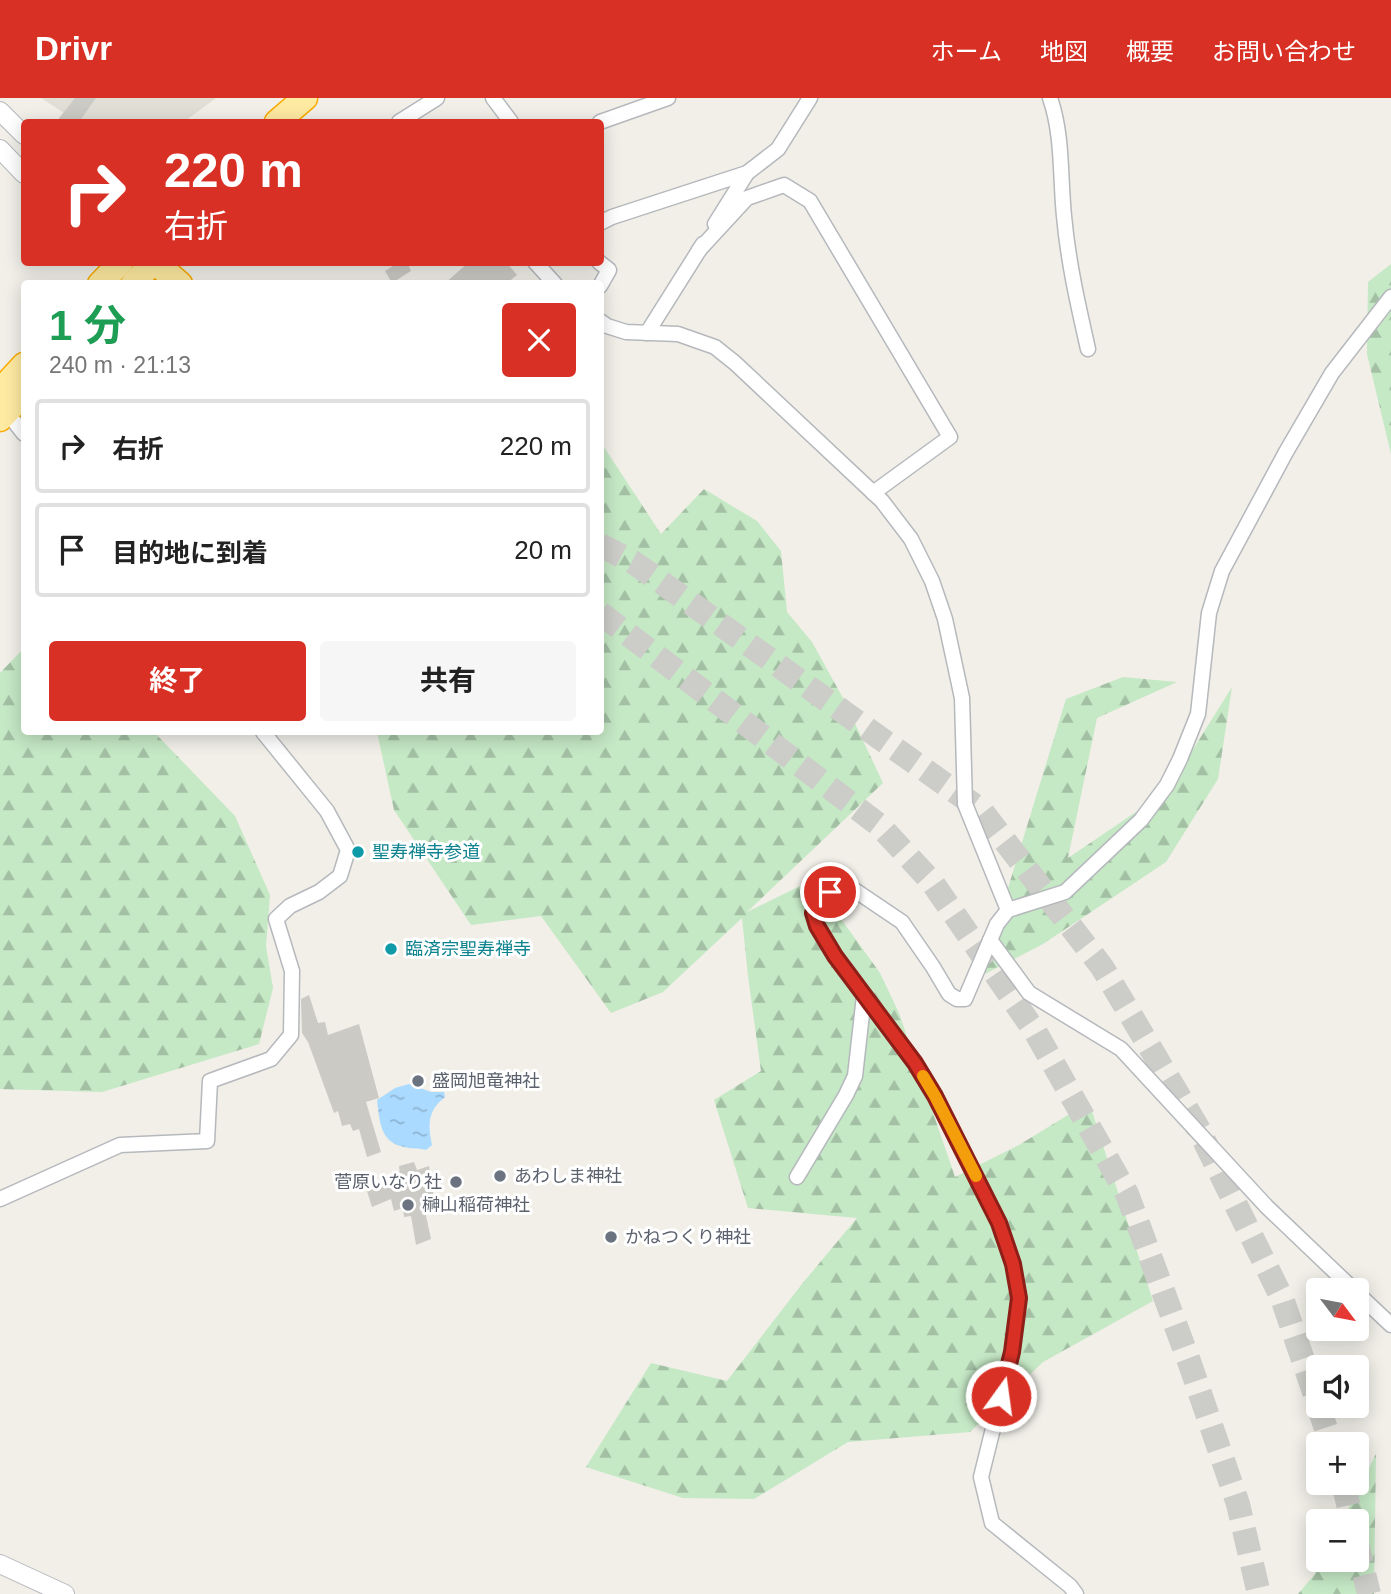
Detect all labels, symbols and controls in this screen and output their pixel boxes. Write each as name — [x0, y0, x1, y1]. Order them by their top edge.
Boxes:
text: Drivr — [35, 30, 112, 67]
text: ホーム — [931, 38, 1002, 65]
text: 地図 — [1040, 38, 1088, 65]
text: 概要 — [1126, 38, 1174, 65]
text: お問い合わせ — [1212, 38, 1356, 65]
text: 220 m — [164, 143, 303, 197]
icon: right — [49, 147, 140, 238]
text: 右折 — [164, 208, 228, 244]
text: 1 分 — [49, 302, 126, 349]
button: close — [502, 303, 576, 377]
text: 240 m · 21:13 — [49, 352, 191, 378]
icon: right — [53, 427, 91, 465]
text: 220 m — [500, 431, 572, 461]
text: 右折 — [112, 434, 164, 464]
icon: arrive — [53, 531, 91, 569]
text: 20 m — [514, 535, 572, 565]
text: 目的地に到着 — [112, 538, 268, 568]
button: 終了 — [49, 641, 306, 721]
button: 共有 — [320, 641, 576, 721]
place label: 聖寿禅寺参道 — [372, 842, 480, 862]
marker: 聖寿禅寺参道 — [350, 844, 366, 860]
pin — [800, 862, 860, 922]
icon: arrive — [811, 873, 849, 911]
place label: 臨済宗聖寿禅寺 — [405, 939, 531, 959]
marker: 臨済宗聖寿禅寺 — [383, 941, 399, 957]
place label: 盛岡旭竜神社 — [432, 1071, 540, 1091]
marker: 盛岡旭竜神社 — [410, 1073, 426, 1089]
place label: あわしま神社 — [514, 1166, 622, 1186]
marker: あわしま神社 — [492, 1168, 508, 1184]
place label: 菅原いなり社 — [334, 1172, 442, 1192]
marker: 菅原いなり社 — [448, 1174, 464, 1190]
place label: 榊山稲荷神社 — [422, 1195, 530, 1215]
marker: 榊山稲荷神社 — [400, 1197, 416, 1213]
place label: かねつくり神社 — [625, 1227, 751, 1247]
marker: かねつくり神社 — [603, 1229, 619, 1245]
north arrow — [1306, 1278, 1368, 1340]
map controls — [1306, 1278, 1369, 1572]
button: sound — [1306, 1355, 1369, 1418]
position arrow — [964, 1359, 1038, 1433]
button: + — [1306, 1432, 1369, 1495]
button: − — [1306, 1509, 1369, 1572]

